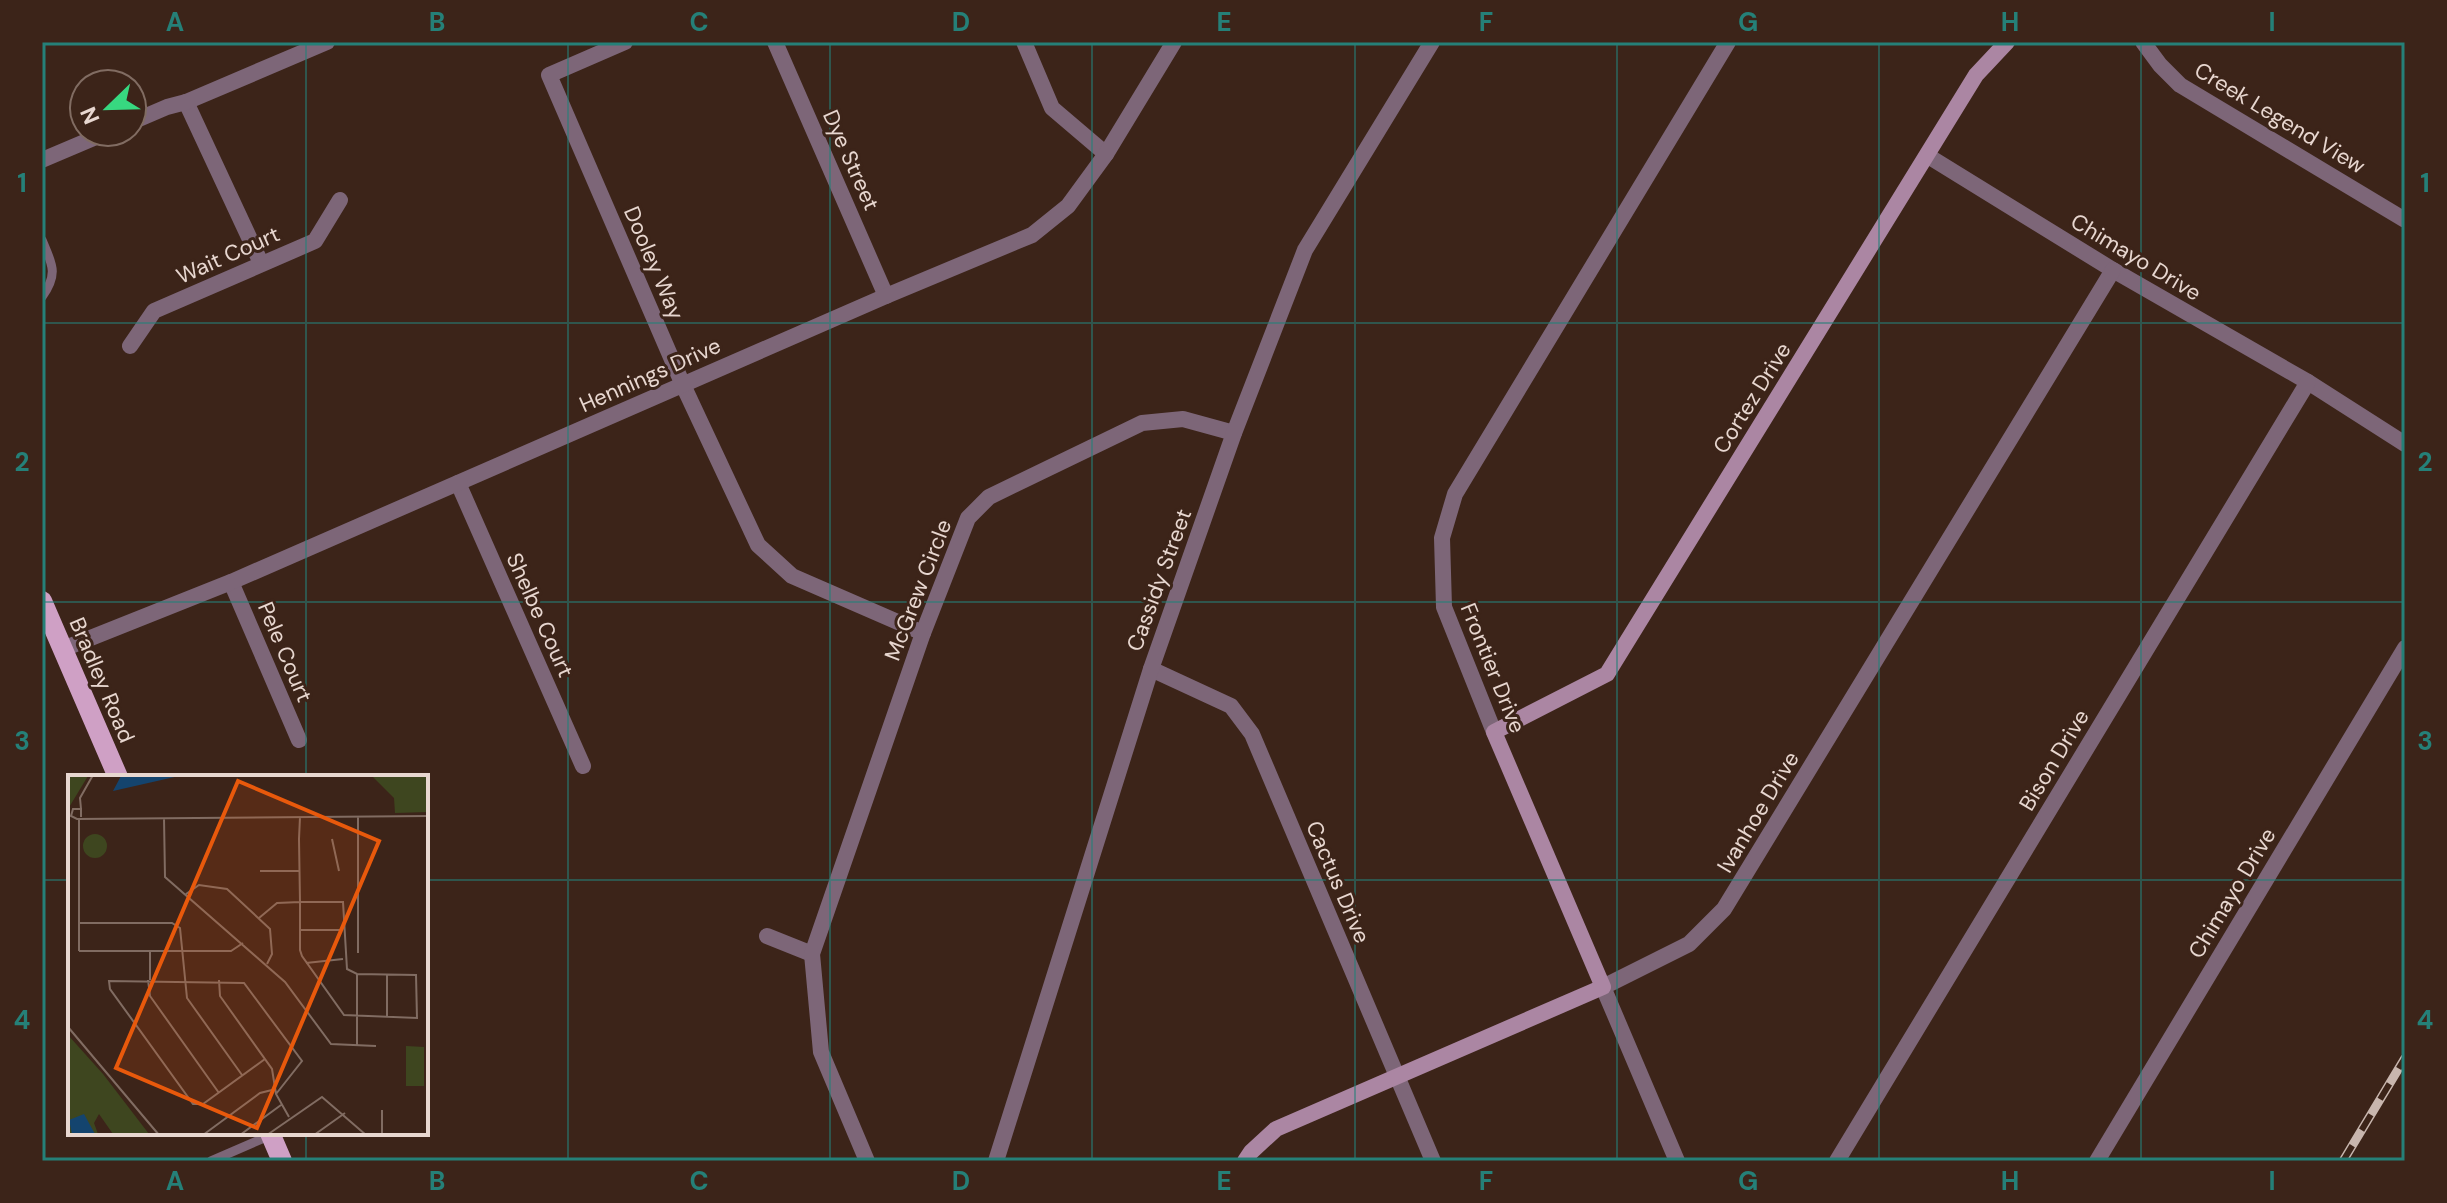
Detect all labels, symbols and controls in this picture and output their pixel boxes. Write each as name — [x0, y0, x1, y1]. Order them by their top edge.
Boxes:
text: A — [166, 5, 184, 39]
text: B — [429, 5, 445, 39]
text: C — [689, 5, 709, 39]
text: D — [952, 5, 970, 39]
text: E — [1216, 5, 1232, 39]
text: F — [1479, 5, 1493, 39]
text: G — [1738, 5, 1758, 39]
text: H — [2001, 5, 2019, 39]
text: I — [2268, 5, 2276, 39]
street label: Creek Legend View — [2189, 55, 2371, 181]
north arrow — [68, 68, 148, 148]
text: N — [74, 103, 107, 129]
street label: Dye Street — [816, 105, 886, 215]
text: 1 — [17, 166, 27, 200]
text: 1 — [2420, 166, 2430, 200]
street label: Dooley Way — [617, 202, 691, 324]
street label: Chimayo Drive — [2065, 207, 2207, 307]
street label: Wait Court — [172, 219, 284, 291]
street label: Hennings Drive — [575, 331, 725, 419]
street label: Cortez Drive — [1706, 337, 1798, 459]
text: 2 — [14, 445, 30, 479]
text: 2 — [2417, 445, 2433, 479]
street label: Cassidy Street — [1120, 505, 1198, 655]
street label: McGrew Circle — [878, 515, 958, 665]
street label: Shelbe Court — [500, 548, 580, 682]
street label: Pele Court — [251, 598, 319, 706]
street label: Frontier Drive — [1454, 599, 1532, 737]
street label: Bradley Road — [63, 613, 141, 747]
street label: Bison Drive — [2012, 704, 2096, 816]
text: 3 — [14, 724, 30, 758]
text: 3 — [2417, 724, 2433, 758]
street label: Ivanhoe Drive — [1710, 746, 1806, 878]
inset map — [68, 775, 428, 1135]
street label: Cactus Drive — [1299, 816, 1377, 948]
street label: Chimayo Drive — [2182, 822, 2282, 964]
text: 4 — [14, 1003, 30, 1037]
text: 4 — [2417, 1003, 2433, 1037]
text: A — [166, 1164, 184, 1198]
text: B — [429, 1164, 445, 1198]
text: C — [689, 1164, 709, 1198]
text: D — [952, 1164, 970, 1198]
text: E — [1216, 1164, 1232, 1198]
text: F — [1479, 1164, 1493, 1198]
text: G — [1738, 1164, 1758, 1198]
text: H — [2001, 1164, 2019, 1198]
text: I — [2268, 1164, 2276, 1198]

